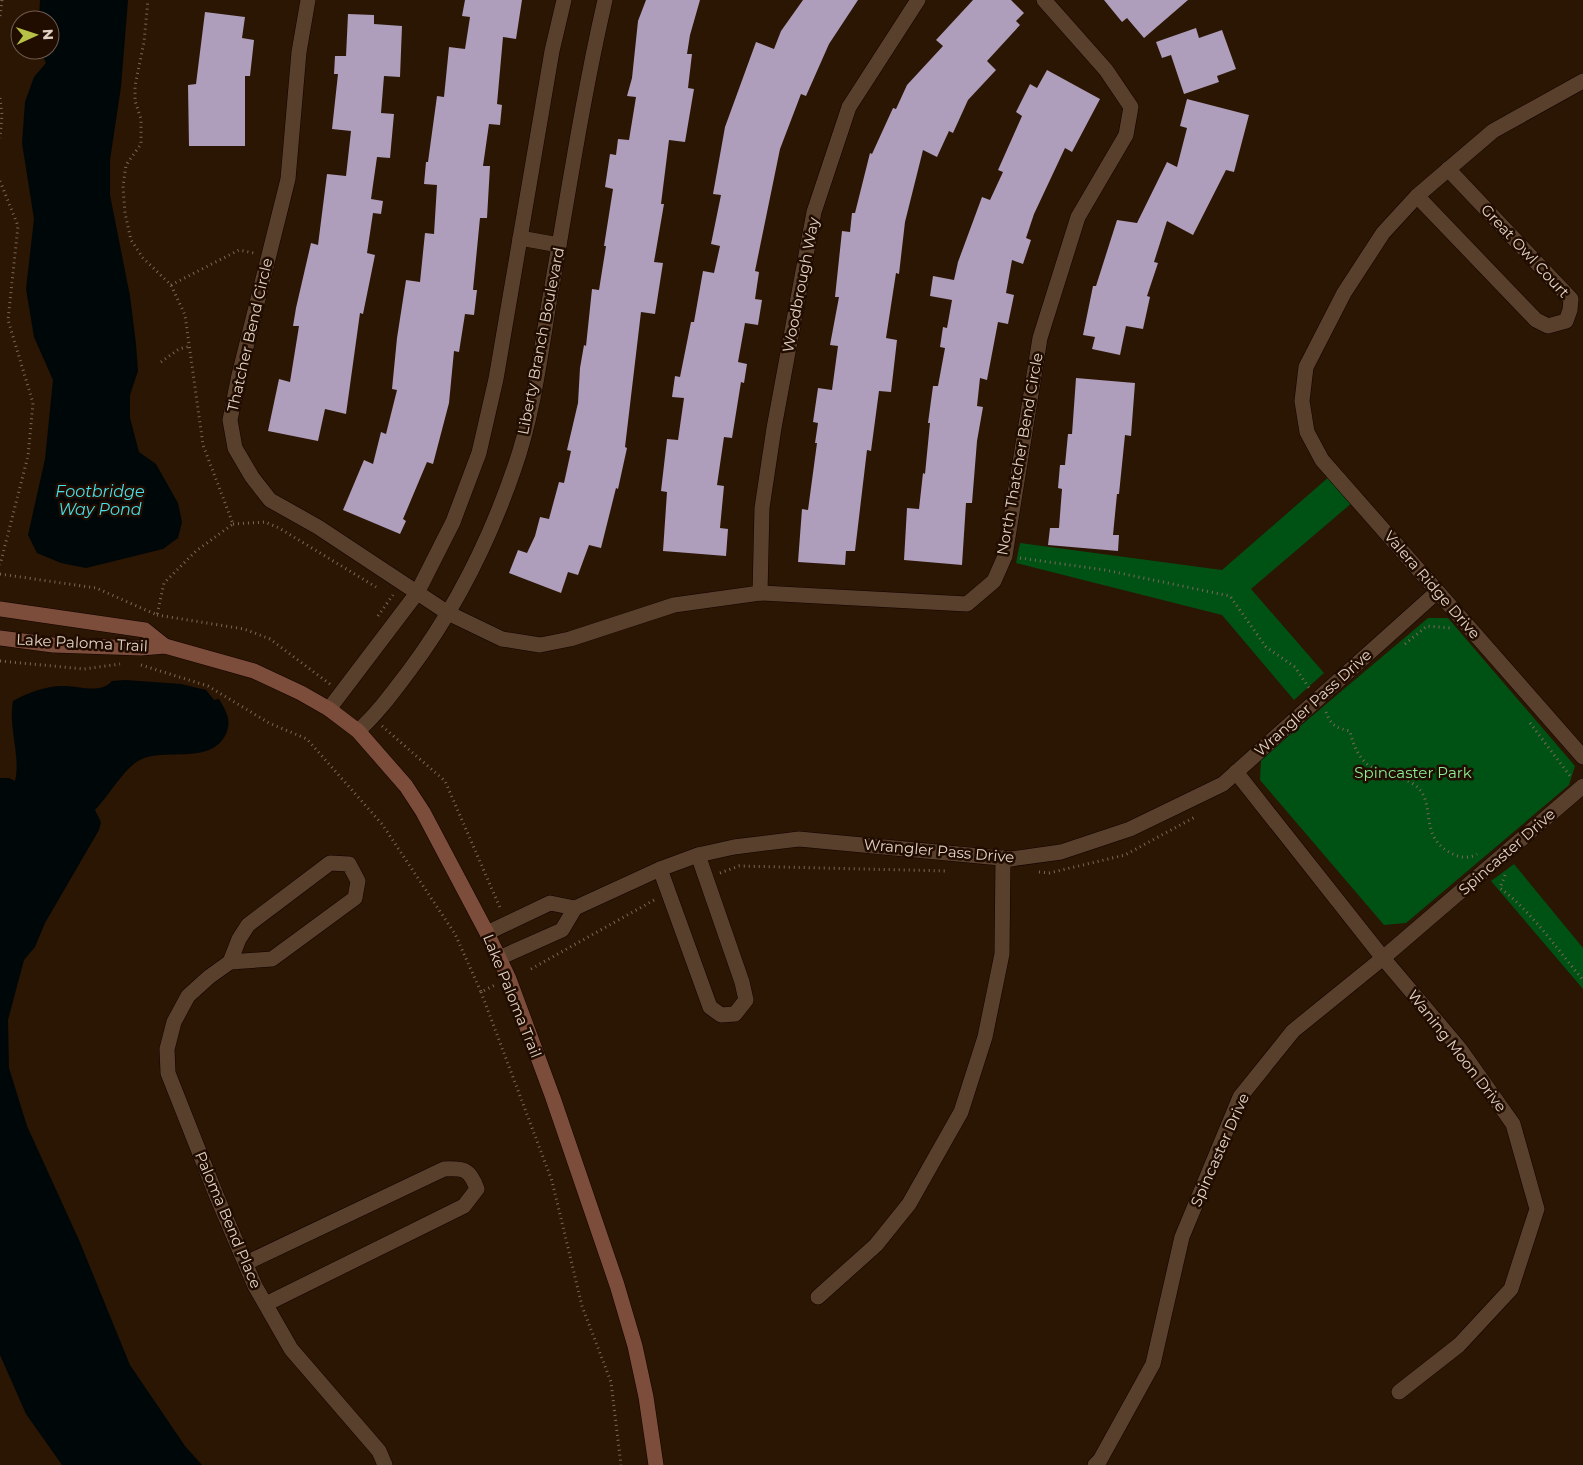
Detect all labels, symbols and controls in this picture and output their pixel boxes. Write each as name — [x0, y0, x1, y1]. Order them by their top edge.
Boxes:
north arrow — [10, 10, 60, 60]
text: N — [39, 28, 57, 40]
street label: Great Owl Court — [1477, 200, 1574, 301]
street label: Woodbrough Way — [778, 215, 823, 354]
street label: Liberty Branch Boulevard — [513, 246, 568, 436]
street label: Thatcher Bend Circle — [223, 256, 276, 414]
street label: North Thatcher Bend Circle — [992, 351, 1047, 557]
water label: Footbridge Way Pond — [55, 482, 145, 519]
street label: Valera Ridge Drive — [1380, 527, 1485, 643]
street label: Lake Paloma Trail — [16, 630, 148, 655]
street label: Wrangler Pass Drive — [1250, 645, 1375, 760]
park label: Spincaster Park — [1354, 763, 1472, 782]
street label: Spincaster Drive — [1454, 804, 1559, 899]
street label: Wrangler Pass Drive — [863, 834, 1015, 867]
street label: Lake Paloma Trail — [479, 931, 546, 1060]
street label: Waning Moon Drive — [1404, 986, 1511, 1116]
street label: Spincaster Drive — [1186, 1090, 1253, 1210]
street label: Paloma Bend Place — [191, 1148, 266, 1291]

